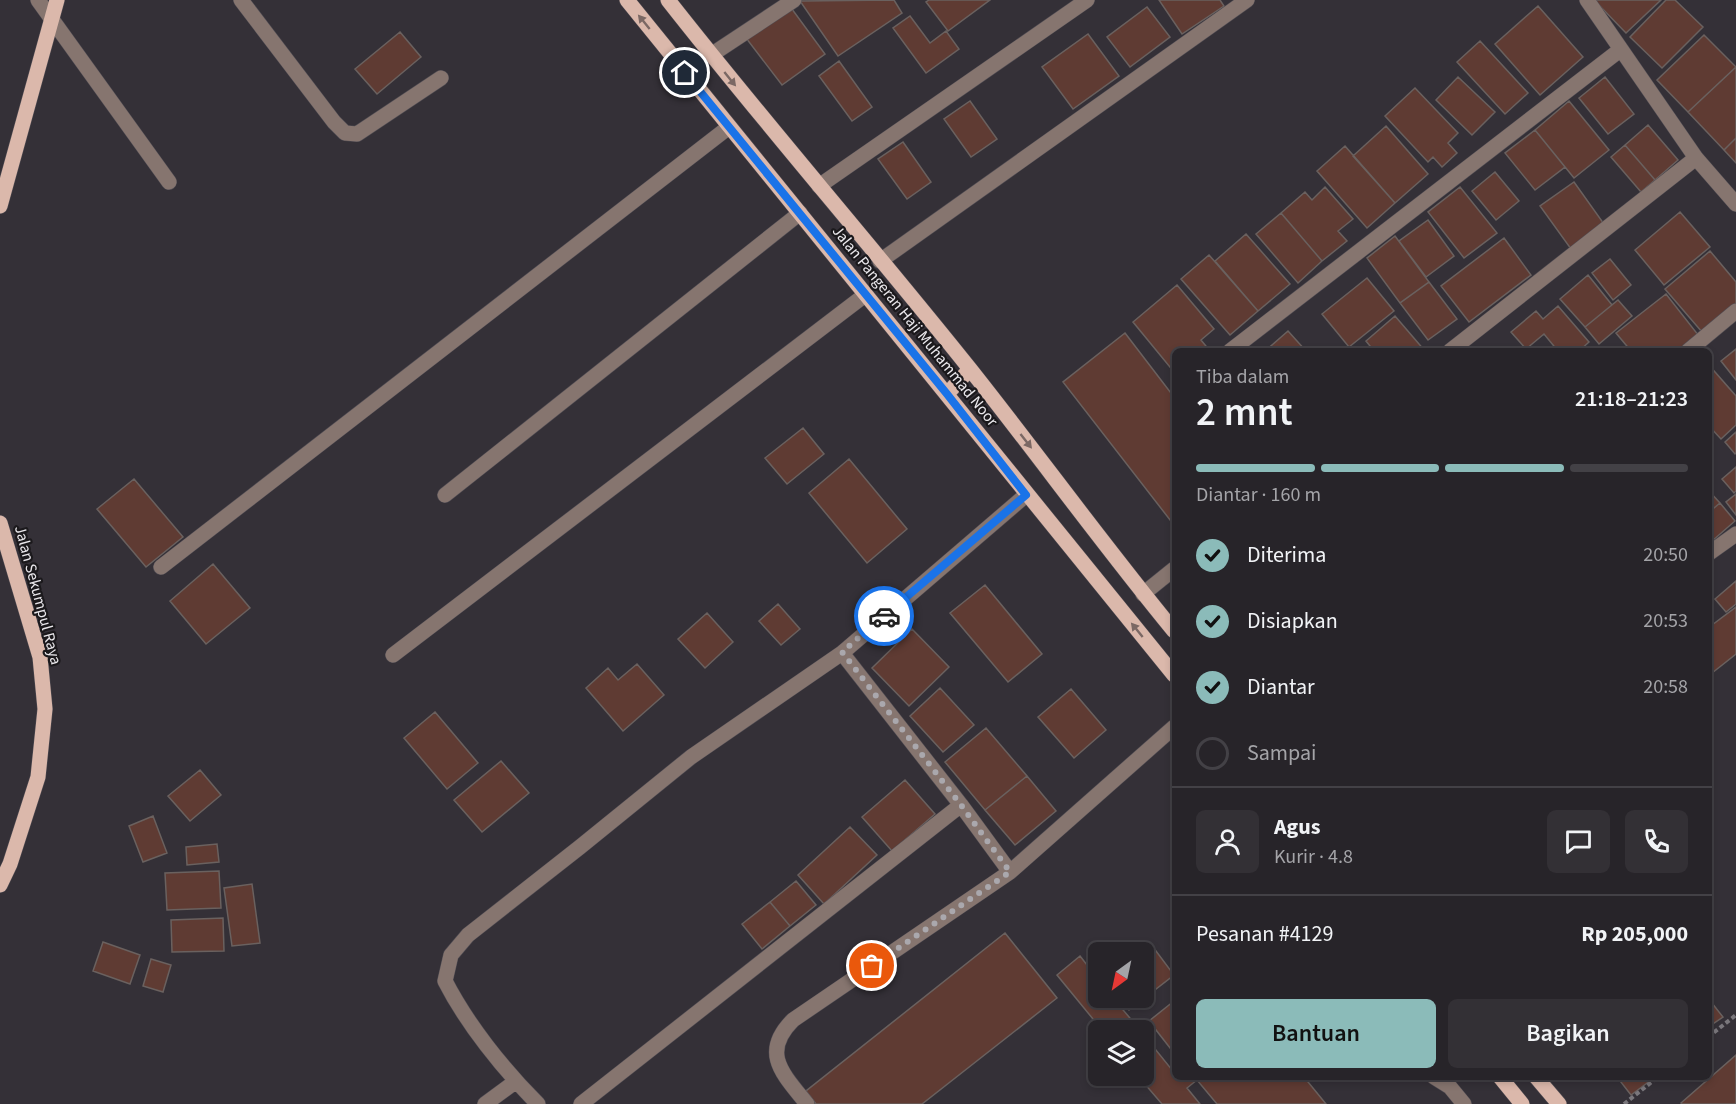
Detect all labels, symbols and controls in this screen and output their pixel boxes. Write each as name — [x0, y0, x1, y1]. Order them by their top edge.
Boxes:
one-way arrow — [638, 14, 651, 30]
pin — [659, 47, 710, 98]
icon: home — [668, 56, 701, 89]
one-way arrow — [724, 71, 737, 87]
street label: Jalan Pangeran Haji Muhammad Noor — [827, 221, 1003, 431]
text: Tiba dalam — [1196, 363, 1289, 391]
text: 21:18–21:23 — [1575, 383, 1688, 415]
text: 2 mnt — [1196, 385, 1293, 441]
one-way arrow — [1019, 434, 1031, 449]
text: Diantar · 160 m — [1196, 481, 1321, 509]
street label: Jalan Sekumpul Raya — [9, 523, 67, 667]
icon: check — [1196, 539, 1229, 572]
text: Diterima — [1247, 539, 1326, 571]
text: 20:50 — [1643, 541, 1688, 569]
courier — [854, 586, 914, 646]
icon: car — [868, 600, 901, 633]
icon: check — [1196, 605, 1229, 638]
text: Disiapkan — [1247, 605, 1338, 637]
text: 20:53 — [1643, 607, 1688, 635]
one-way arrow — [1131, 622, 1144, 638]
icon: check — [1196, 671, 1229, 704]
text: Diantar — [1247, 671, 1315, 703]
text: 20:58 — [1643, 673, 1688, 701]
text: Sampai — [1247, 737, 1316, 769]
button: person — [1196, 810, 1259, 873]
button: chat — [1547, 810, 1610, 873]
button: phone — [1625, 810, 1688, 873]
text: Agus — [1274, 811, 1321, 843]
text: Kurir · 4.8 — [1274, 843, 1353, 871]
text: Pesanan #4129 — [1196, 918, 1333, 950]
text: Rp 205,000 — [1581, 918, 1688, 950]
pin — [846, 940, 897, 991]
north arrow — [1088, 942, 1154, 1008]
map controls — [1088, 942, 1154, 1086]
icon: bag — [855, 949, 888, 982]
button: Bantuan — [1196, 999, 1436, 1068]
button: Bagikan — [1448, 999, 1688, 1068]
button: layers — [1088, 1020, 1154, 1086]

